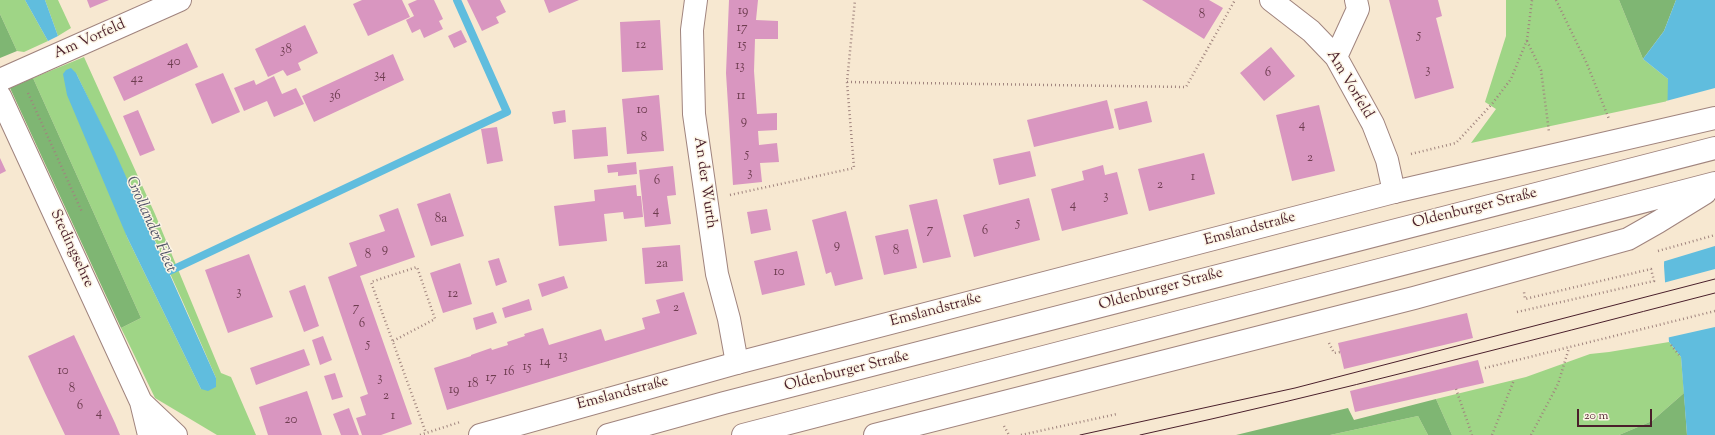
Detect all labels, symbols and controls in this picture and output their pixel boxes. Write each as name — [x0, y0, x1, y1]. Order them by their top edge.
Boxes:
house number: 19 — [738, 4, 748, 20]
house number: 8 — [1199, 8, 1205, 24]
street label: Am Vorfeld — [51, 16, 129, 64]
house number: 17 — [737, 21, 747, 37]
house number: 5 — [1417, 28, 1421, 44]
house number: 12 — [636, 38, 646, 54]
house number: 15 — [738, 38, 746, 54]
house number: 38 — [280, 43, 292, 59]
street label: Am Vorfeld — [1322, 48, 1376, 122]
house number: 40 — [167, 55, 181, 71]
house number: 13 — [735, 59, 745, 75]
house number: 3 — [1425, 63, 1431, 79]
house number: 6 — [1265, 66, 1271, 82]
house number: 34 — [374, 68, 386, 84]
house number: 42 — [131, 72, 143, 88]
house number: 36 — [329, 89, 341, 105]
house number: 11 — [737, 89, 745, 105]
house number: 10 — [636, 103, 648, 119]
house number: 9 — [741, 114, 747, 130]
house number: 4 — [1299, 118, 1305, 134]
house number: 8 — [641, 131, 647, 147]
street label: An der Wurth — [689, 136, 719, 230]
house number: 5 — [745, 147, 749, 163]
house number: 2 — [1307, 151, 1313, 167]
house number: 3 — [747, 166, 753, 182]
house number: 1 — [1191, 170, 1195, 186]
water label: Grollander Fleet — [120, 174, 180, 276]
house number: 6 — [654, 174, 660, 190]
house number: 2 — [1157, 178, 1163, 194]
street label: Oldenburger Straße — [1411, 185, 1539, 233]
house number: 3 — [1103, 189, 1109, 205]
house number: 4 — [1070, 198, 1076, 214]
house number: 4 — [653, 204, 659, 220]
street label: Stedingsehre — [45, 207, 97, 291]
street label: Emslandstraße — [1202, 209, 1298, 251]
house number: 8a — [435, 212, 447, 228]
house number: 5 — [1016, 216, 1020, 232]
house number: 7 — [927, 223, 933, 239]
house number: 6 — [982, 224, 988, 240]
house number: 9 — [834, 238, 840, 254]
house number: 9 — [382, 242, 388, 258]
house number: 8 — [893, 244, 899, 260]
house number: 8 — [365, 248, 371, 264]
house number: 2a — [656, 257, 668, 273]
house number: 10 — [773, 265, 785, 281]
street label: Oldenburger Straße — [1097, 265, 1225, 315]
house number: 3 — [236, 285, 242, 301]
house number: 12 — [448, 287, 458, 303]
street label: Emslandstraße — [888, 290, 984, 332]
house number: 7 — [353, 301, 359, 317]
house number: 2 — [673, 301, 679, 317]
house number: 6 — [359, 317, 365, 333]
house number: 5 — [366, 337, 370, 353]
street label: Oldenburger Straße — [783, 348, 911, 396]
house number: 13 — [558, 349, 568, 365]
house number: 14 — [540, 355, 550, 371]
house number: 15 — [523, 360, 531, 376]
house number: 10 — [57, 364, 69, 380]
house number: 16 — [504, 365, 514, 381]
house number: 3 — [377, 371, 383, 387]
house number: 17 — [486, 371, 496, 387]
street label: Emslandstraße — [575, 373, 671, 415]
house number: 18 — [468, 377, 478, 393]
house number: 8 — [69, 382, 75, 398]
house number: 19 — [449, 383, 459, 399]
house number: 2 — [383, 389, 389, 405]
house number: 6 — [77, 399, 83, 415]
scale bar — [1579, 401, 1654, 427]
house number: 4 — [96, 406, 102, 422]
text: 20 m — [1584, 407, 1608, 425]
house number: 1 — [391, 409, 395, 425]
house number: 20 — [285, 413, 297, 429]

